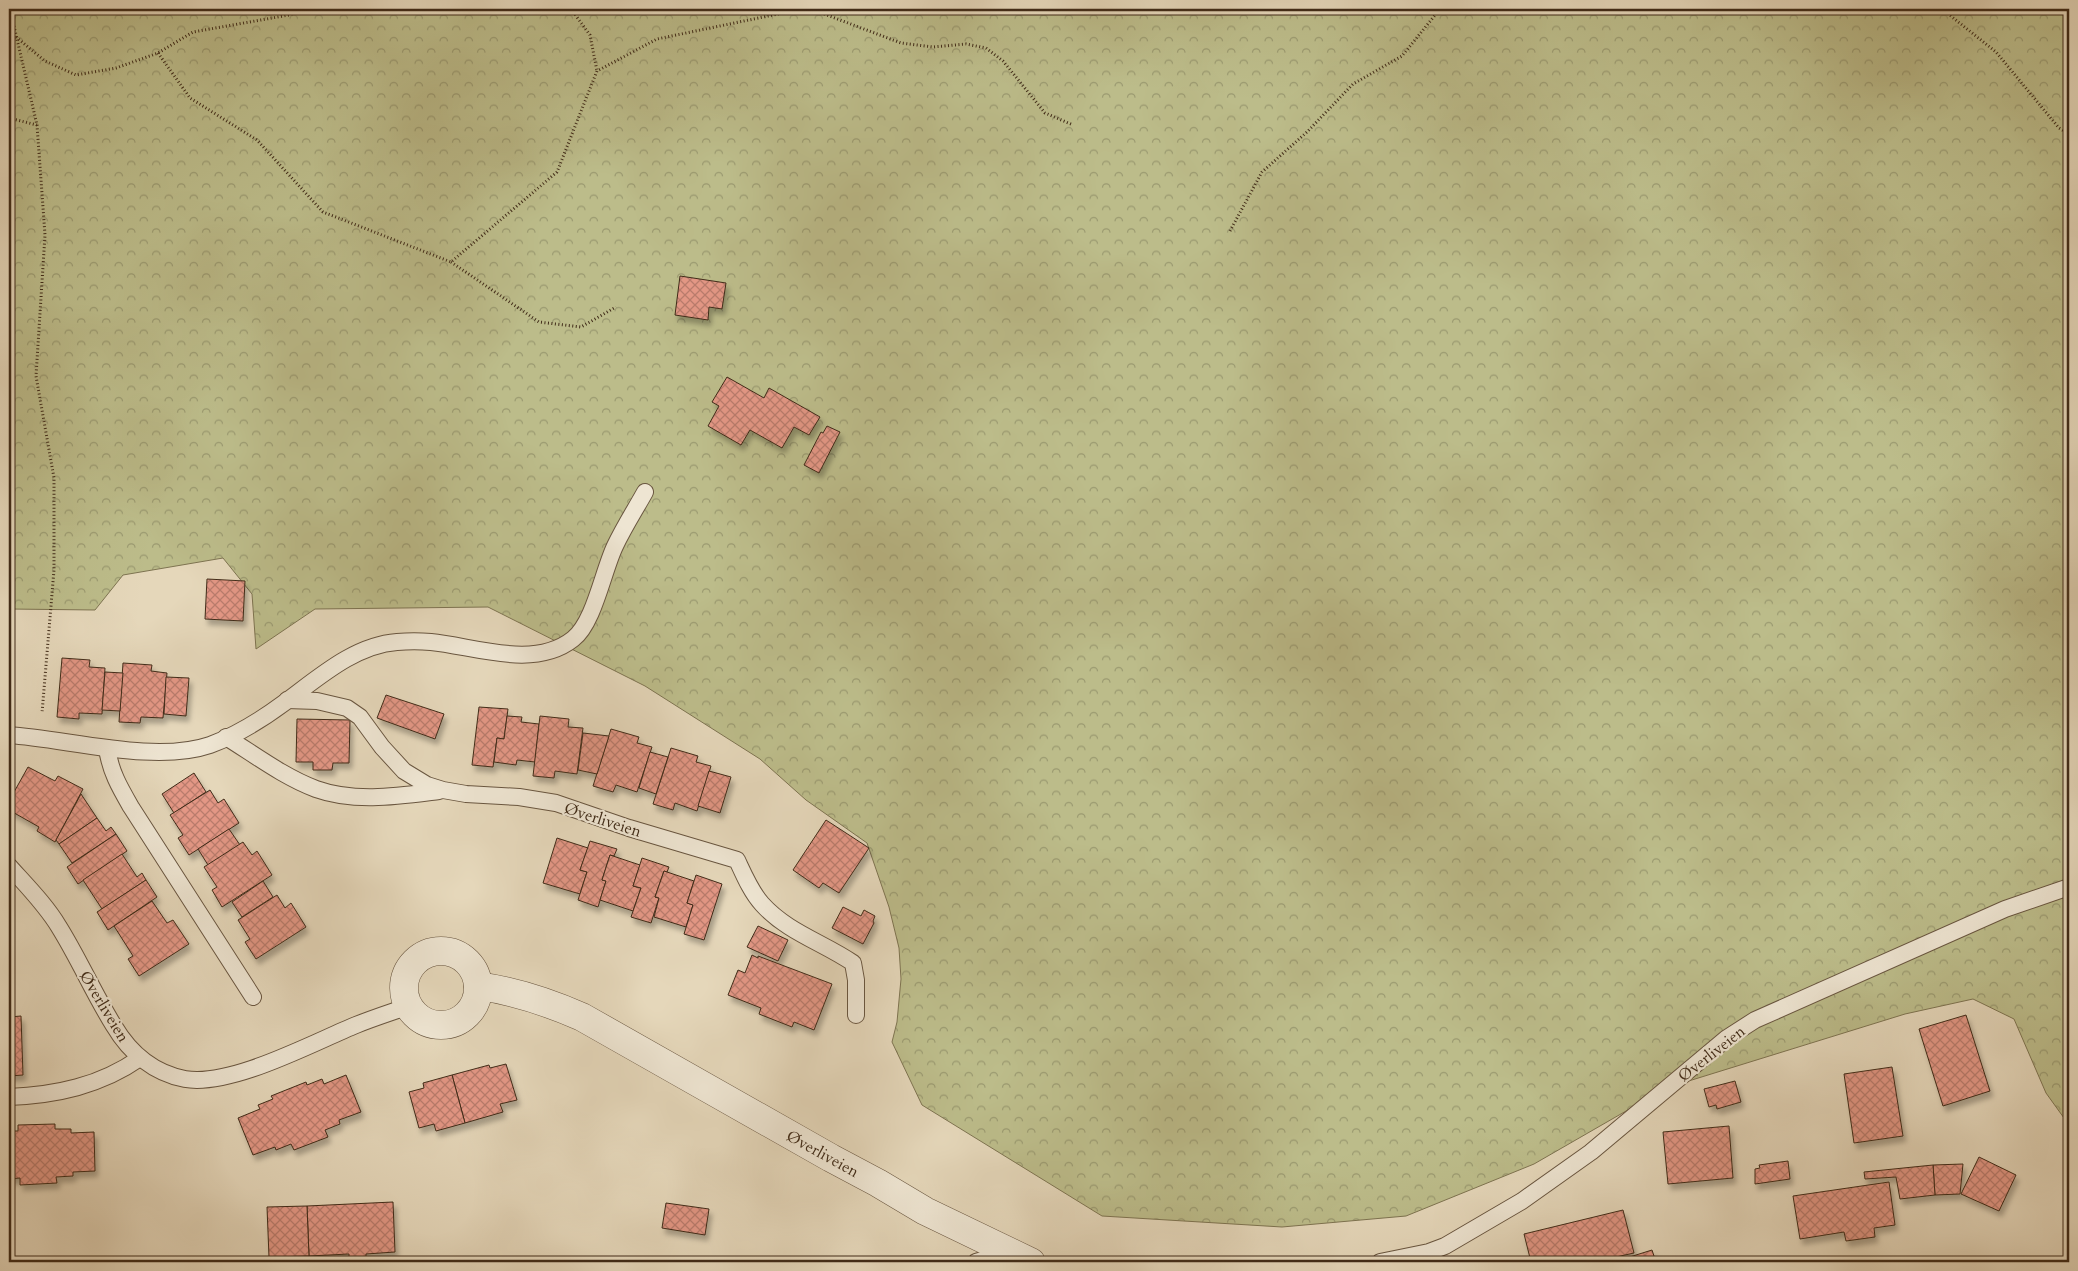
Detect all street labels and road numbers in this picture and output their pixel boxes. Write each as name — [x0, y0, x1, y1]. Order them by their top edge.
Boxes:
street label: Øverliveien — [561, 797, 644, 843]
street label: Øverliveien — [74, 967, 134, 1046]
street label: Øverliveien — [1673, 1021, 1750, 1087]
street label: Øverliveien — [782, 1125, 863, 1183]

